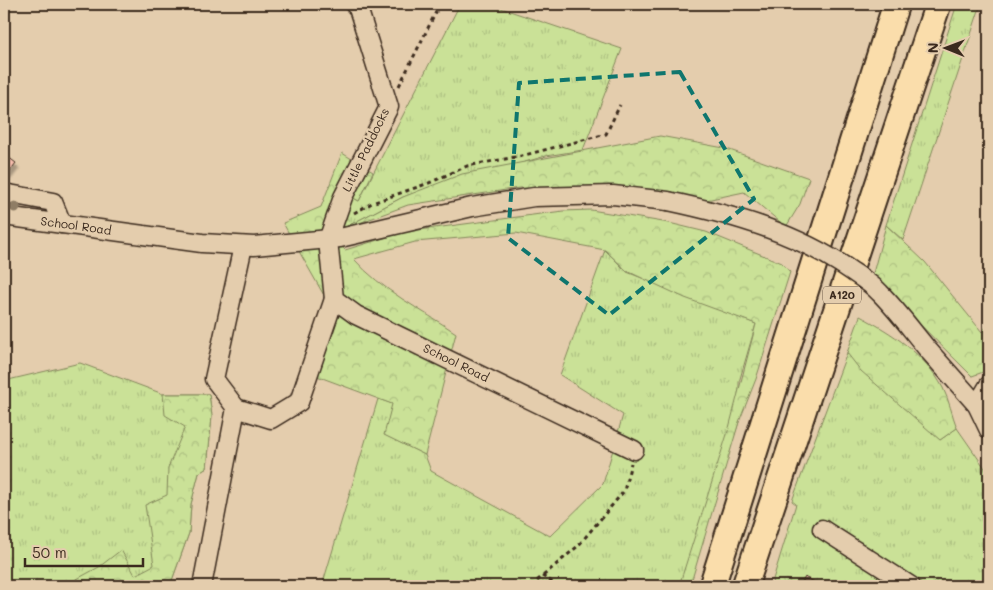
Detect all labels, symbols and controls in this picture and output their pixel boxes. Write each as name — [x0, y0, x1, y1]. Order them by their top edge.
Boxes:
north arrow — [920, 22, 970, 72]
text: N — [923, 42, 942, 53]
street label: Little Paddocks — [338, 105, 392, 194]
street label: School Road — [40, 212, 113, 238]
road number: A120 — [823, 286, 861, 304]
street label: School Road — [421, 339, 492, 385]
scale bar — [25, 535, 142, 567]
text: 50 m — [32, 542, 67, 562]

